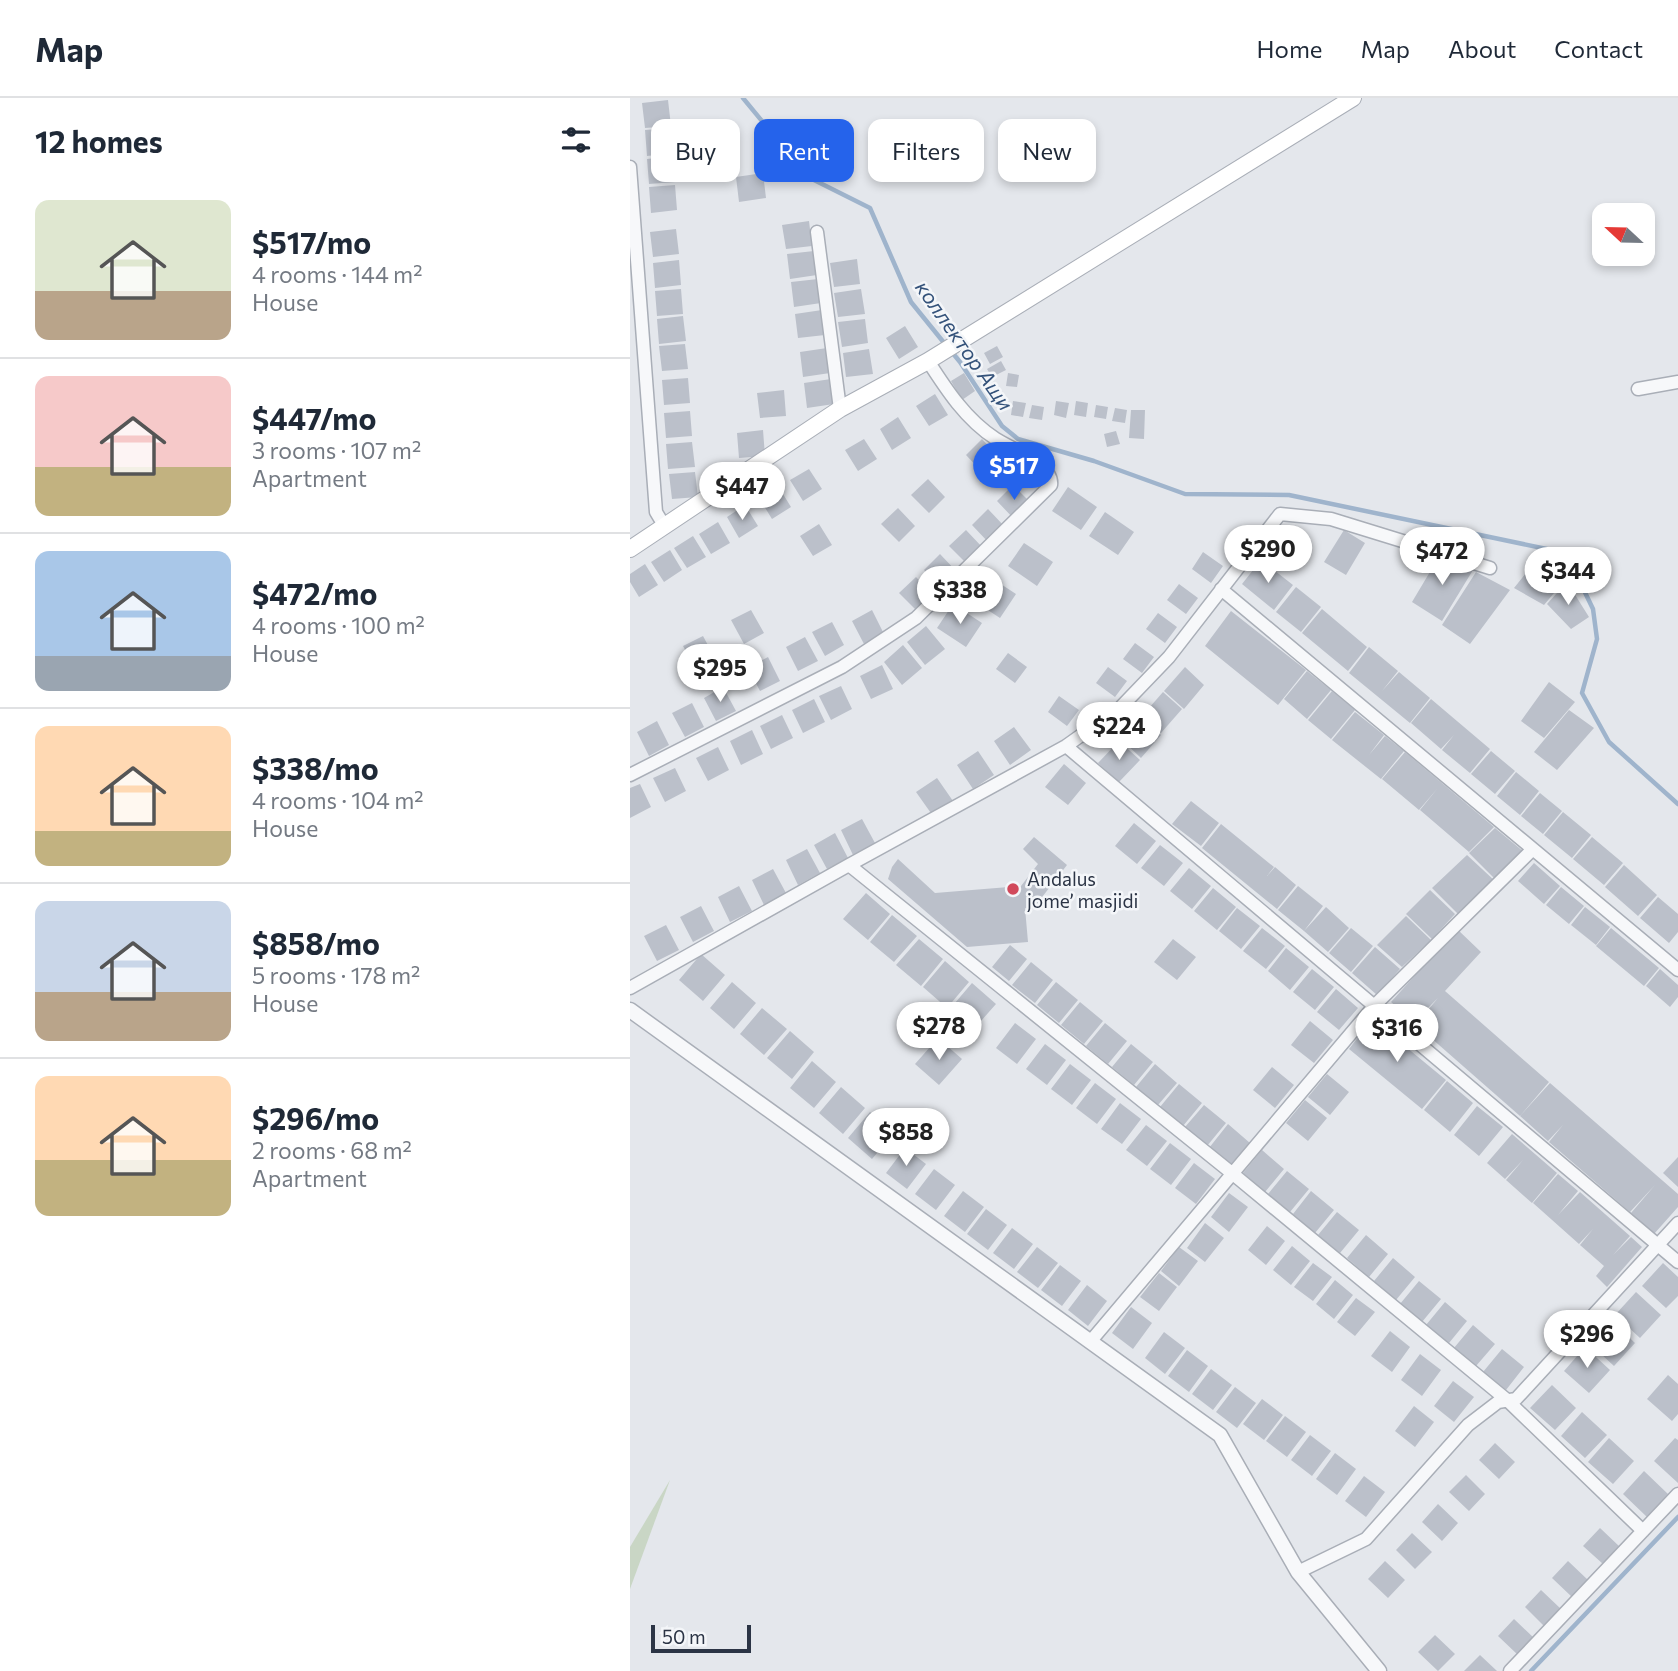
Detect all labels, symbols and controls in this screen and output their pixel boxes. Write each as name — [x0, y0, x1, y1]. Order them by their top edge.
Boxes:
text: Map — [35, 28, 103, 69]
text: Home — [1257, 34, 1323, 63]
text: Map — [1361, 34, 1410, 63]
text: About — [1448, 34, 1516, 63]
text: Contact — [1554, 34, 1643, 63]
chip: Buy — [651, 119, 740, 182]
chip: Rent — [754, 119, 854, 182]
chip: Filters — [868, 119, 984, 182]
chip: New — [998, 119, 1096, 182]
icon: filters — [557, 121, 595, 159]
text: 12 homes — [35, 122, 163, 159]
north arrow — [1592, 203, 1656, 266]
map controls — [1592, 203, 1655, 266]
text: $517/mo — [252, 223, 371, 260]
icon: home — [91, 228, 175, 312]
text: 4 rooms · 144 m² — [252, 260, 422, 288]
water label: коллектор Ащи — [911, 275, 1019, 415]
text: House — [252, 288, 318, 316]
text: $447/mo — [252, 399, 376, 436]
icon: home — [91, 404, 175, 488]
text: 3 rooms · 107 m² — [252, 436, 421, 464]
pin: $517 — [973, 442, 1055, 502]
text: $517 — [989, 451, 1039, 479]
pin: $447 — [701, 462, 783, 522]
text: Apartment — [252, 464, 367, 492]
text: $447 — [715, 471, 769, 499]
pin: $290 — [1227, 526, 1309, 585]
pin: $472 — [1401, 528, 1483, 587]
text: $290 — [1240, 534, 1296, 562]
text: $472 — [1416, 536, 1468, 564]
pin: $344 — [1527, 547, 1609, 607]
text: $344 — [1541, 556, 1595, 584]
pin: $338 — [919, 566, 1001, 626]
text: $472/mo — [252, 574, 377, 611]
text: $338 — [933, 575, 987, 603]
icon: home — [91, 579, 175, 663]
text: 4 rooms · 100 m² — [252, 611, 425, 639]
text: House — [252, 639, 318, 667]
pin: $295 — [679, 644, 761, 704]
text: $295 — [693, 653, 747, 681]
pin: $224 — [1078, 702, 1160, 762]
text: $224 — [1092, 711, 1146, 739]
text: $338/mo — [252, 749, 379, 786]
icon: home — [91, 754, 175, 838]
text: 4 rooms · 104 m² — [252, 786, 424, 814]
text: House — [252, 814, 318, 842]
place label: Andalus jome’ masjidi — [1027, 867, 1138, 912]
marker: Andalus jome’ masjidi — [1005, 881, 1021, 897]
text: $858/mo — [252, 924, 380, 961]
icon: home — [91, 929, 175, 1013]
text: 5 rooms · 178 m² — [252, 961, 420, 989]
text: House — [252, 989, 318, 1017]
pin: $278 — [898, 1002, 980, 1062]
pin: $316 — [1356, 1004, 1438, 1064]
text: $278 — [913, 1011, 965, 1039]
text: $316 — [1371, 1013, 1423, 1041]
text: $296/mo — [252, 1099, 379, 1136]
icon: home — [91, 1104, 175, 1188]
pin: $858 — [865, 1108, 947, 1168]
text: $858 — [878, 1117, 934, 1145]
text: 2 rooms · 68 m² — [252, 1136, 412, 1164]
text: Apartment — [252, 1164, 367, 1192]
pin: $296 — [1546, 1310, 1628, 1370]
text: $296 — [1560, 1319, 1614, 1347]
scale bar — [651, 1622, 751, 1654]
text: 50 m — [662, 1625, 706, 1648]

